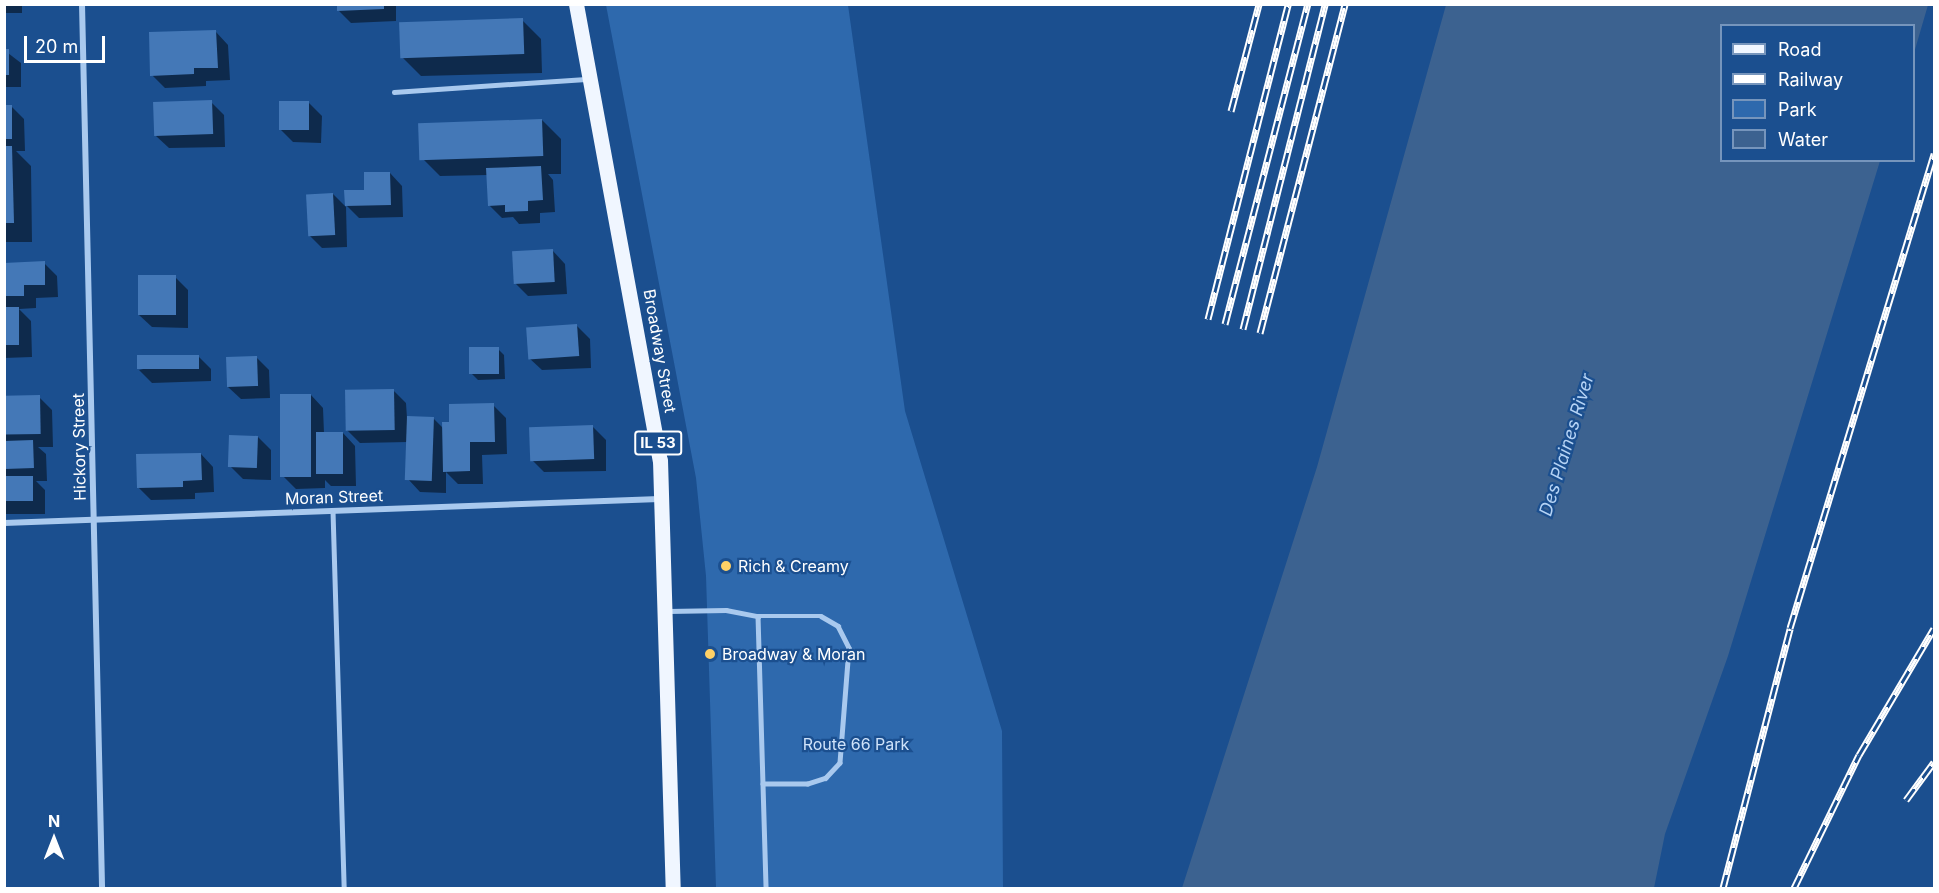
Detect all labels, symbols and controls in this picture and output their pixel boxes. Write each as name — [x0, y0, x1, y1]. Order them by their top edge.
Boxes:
scale bar — [27, 24, 108, 62]
legend — [1720, 24, 1915, 162]
text: 20 m — [35, 36, 78, 57]
text: Road — [1778, 39, 1821, 60]
text: Railway — [1778, 69, 1843, 90]
text: Park — [1778, 99, 1817, 120]
text: Water — [1778, 129, 1828, 150]
street label: Broadway Street — [640, 288, 680, 414]
water label: Des Plaines River — [1535, 371, 1599, 519]
street label: Hickory Street — [68, 393, 90, 501]
road number: IL 53 — [634, 431, 682, 455]
street label: Moran Street — [285, 486, 383, 508]
place label: Rich & Creamy — [738, 556, 849, 576]
marker: Rich & Creamy — [719, 559, 733, 573]
place label: Broadway & Moran — [722, 644, 865, 664]
marker: Broadway & Moran — [703, 647, 717, 661]
park label: Route 66 Park — [803, 734, 909, 754]
north arrow — [24, 809, 84, 869]
text: N — [48, 811, 60, 831]

